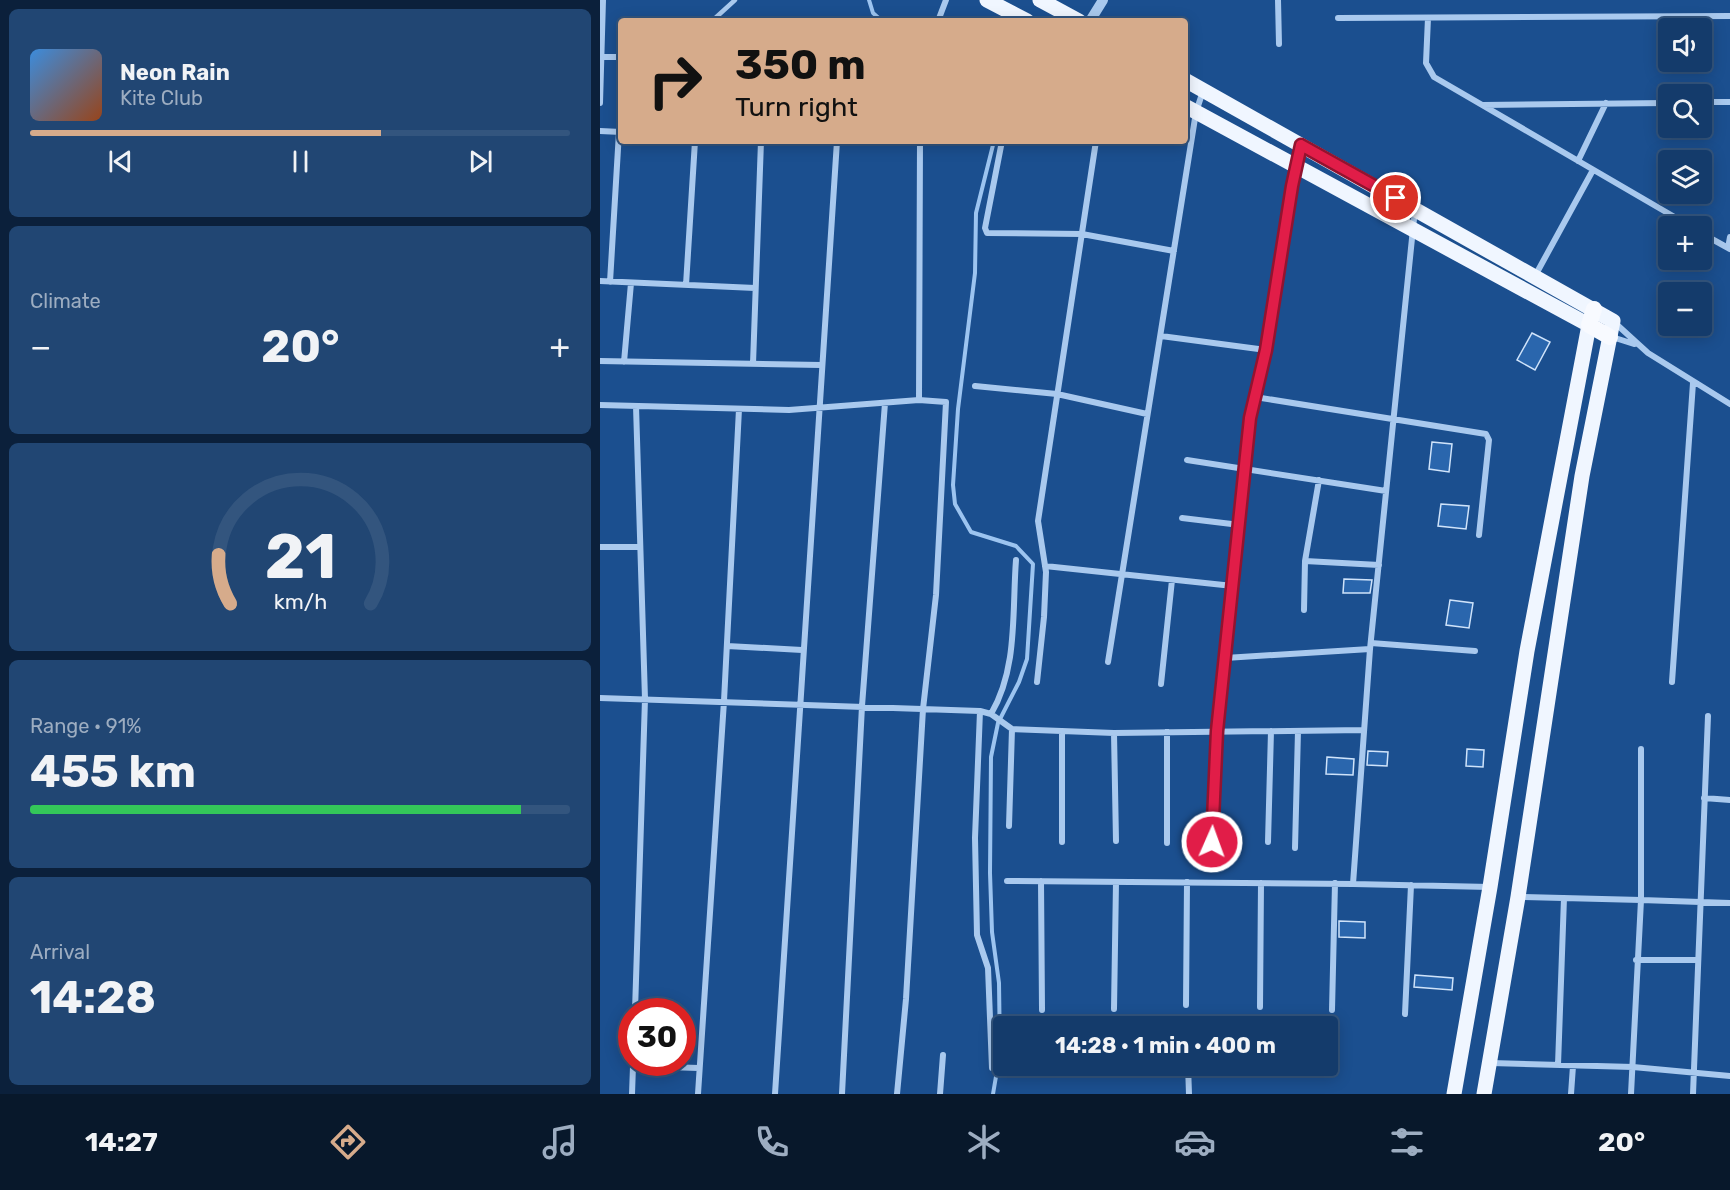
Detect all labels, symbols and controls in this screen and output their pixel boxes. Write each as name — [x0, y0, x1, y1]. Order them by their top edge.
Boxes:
map controls — [1658, 18, 1712, 336]
button: sound — [1658, 18, 1712, 72]
text: 350 m — [735, 40, 866, 90]
icon: right — [636, 42, 714, 120]
text: Neon Rain — [120, 59, 230, 86]
button: search — [1658, 84, 1712, 138]
text: Kite Club — [120, 86, 203, 110]
text: Turn right — [735, 91, 858, 123]
icon: previous — [104, 145, 137, 178]
icon: pause — [284, 145, 317, 178]
icon: next — [464, 145, 497, 178]
button: layers — [1658, 150, 1712, 204]
pin — [1370, 172, 1421, 223]
icon: arrive — [1379, 181, 1412, 214]
button: + — [1658, 216, 1712, 270]
button: − — [1658, 282, 1712, 336]
text: Climate — [30, 289, 101, 313]
text: 20° — [261, 320, 340, 373]
text: − — [30, 327, 51, 366]
text: + — [549, 327, 570, 366]
text: 21 — [264, 520, 336, 594]
text: km/h — [273, 589, 327, 614]
text: Range · 91% — [30, 714, 141, 738]
text: 455 km — [30, 745, 196, 798]
position arrow — [1180, 810, 1244, 874]
text: Arrival — [30, 940, 90, 964]
text: 14:28 — [30, 971, 156, 1024]
speed limit sign: 30 — [618, 998, 696, 1076]
text: 14:28 · 1 min · 400 m — [1055, 1032, 1276, 1059]
icon: directions — [327, 1121, 369, 1163]
icon: music — [539, 1121, 581, 1163]
icon: phone — [751, 1121, 793, 1163]
icon: climate — [963, 1121, 1005, 1163]
icon: car — [1174, 1121, 1216, 1163]
icon: filters — [1386, 1121, 1428, 1163]
text: 14:27 — [85, 1126, 158, 1158]
text: 20° — [1598, 1126, 1645, 1158]

